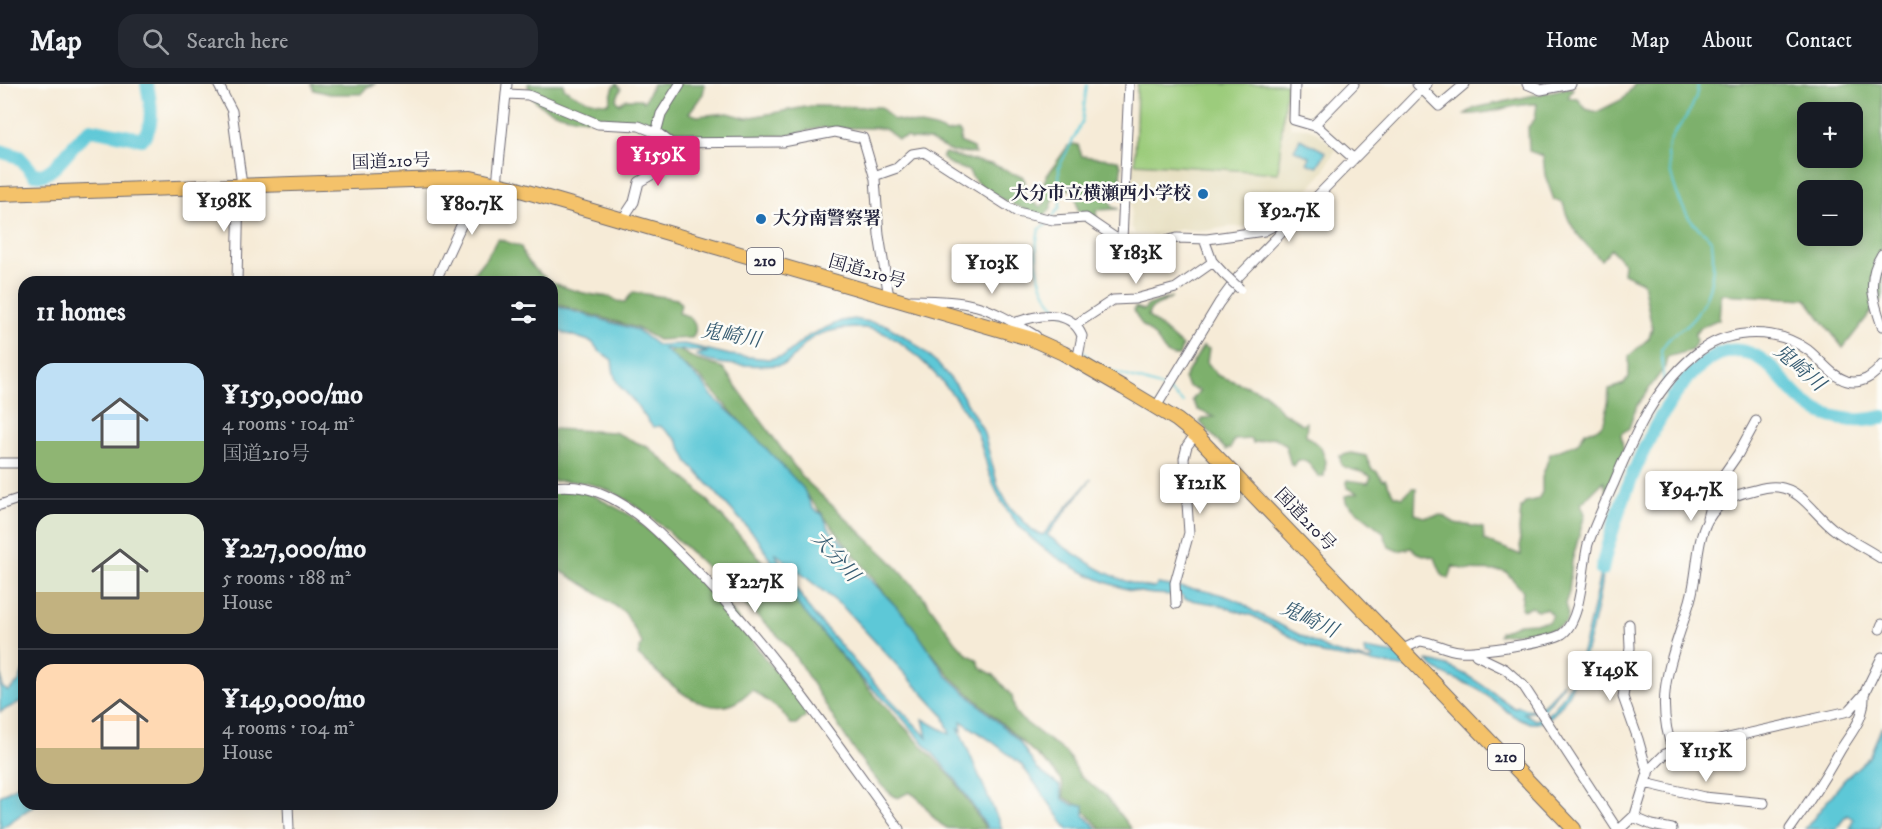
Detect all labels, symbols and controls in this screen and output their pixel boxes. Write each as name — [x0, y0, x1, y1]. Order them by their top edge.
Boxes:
search box — [118, 14, 538, 68]
text: Map — [30, 24, 82, 59]
icon: search — [139, 25, 172, 58]
text: Search here — [187, 28, 288, 55]
text: Home — [1546, 28, 1598, 54]
text: Map — [1631, 28, 1669, 54]
text: About — [1702, 28, 1753, 54]
text: Contact — [1786, 28, 1852, 54]
map controls — [1797, 102, 1863, 246]
button: + — [1797, 102, 1863, 168]
pin: ¥159K — [616, 136, 700, 187]
text: ¥159K — [631, 143, 685, 168]
street label: 国道210号 — [351, 150, 431, 174]
button: − — [1797, 180, 1863, 246]
pin: ¥198K — [182, 182, 266, 233]
place label: 大分市立横瀬西小学校 — [1011, 183, 1191, 205]
pin: ¥80.7K — [423, 185, 521, 236]
marker: 大分市立横瀬西小学校 — [1196, 187, 1210, 201]
text: ¥198K — [197, 189, 251, 214]
text: ¥80.7K — [441, 192, 503, 217]
pin: ¥92.7K — [1240, 192, 1338, 243]
text: ¥92.7K — [1258, 199, 1320, 224]
place label: 大分南警察署 — [773, 208, 881, 230]
marker: 大分南警察署 — [754, 212, 768, 226]
pin: ¥183K — [1094, 234, 1178, 285]
text: ¥183K — [1110, 241, 1162, 266]
pin: ¥103K — [950, 244, 1034, 295]
road number: 210 — [747, 248, 783, 274]
street label: 国道210号 — [826, 251, 908, 293]
text: ¥103K — [966, 251, 1018, 276]
text: 11 homes — [36, 296, 126, 329]
icon: filters — [507, 296, 540, 329]
water label: 鬼崎川 — [699, 318, 765, 354]
water label: 鬼崎川 — [1768, 339, 1831, 398]
text: ¥159,000/mo — [222, 379, 363, 412]
icon: home — [84, 387, 156, 459]
text: 4 rooms · 104 m² — [222, 412, 354, 437]
text: 国道210号 — [222, 442, 310, 467]
pin: ¥121K — [1158, 464, 1242, 515]
text: ¥121K — [1174, 471, 1226, 496]
pin: ¥94.7K — [1642, 471, 1740, 522]
text: ¥94.7K — [1659, 478, 1723, 503]
street label: 国道210号 — [1270, 484, 1340, 556]
water label: 大分川 — [806, 526, 866, 589]
text: ¥227,000/mo — [222, 533, 366, 566]
icon: home — [84, 538, 156, 610]
pin: ¥227K — [713, 563, 797, 614]
text: 5 rooms · 188 m² — [222, 566, 351, 591]
text: ¥227K — [726, 570, 784, 595]
text: House — [222, 591, 273, 616]
water label: 鬼崎川 — [1277, 596, 1343, 645]
pin: ¥149K — [1568, 651, 1652, 702]
text: ¥149K — [1582, 658, 1638, 683]
text: ¥149,000/mo — [222, 683, 365, 716]
icon: home — [84, 688, 156, 760]
text: 4 rooms · 104 m² — [222, 716, 354, 741]
pin: ¥115K — [1664, 732, 1748, 783]
text: ¥115K — [1680, 739, 1732, 764]
text: House — [222, 741, 273, 766]
road number: 210 — [1488, 744, 1524, 770]

